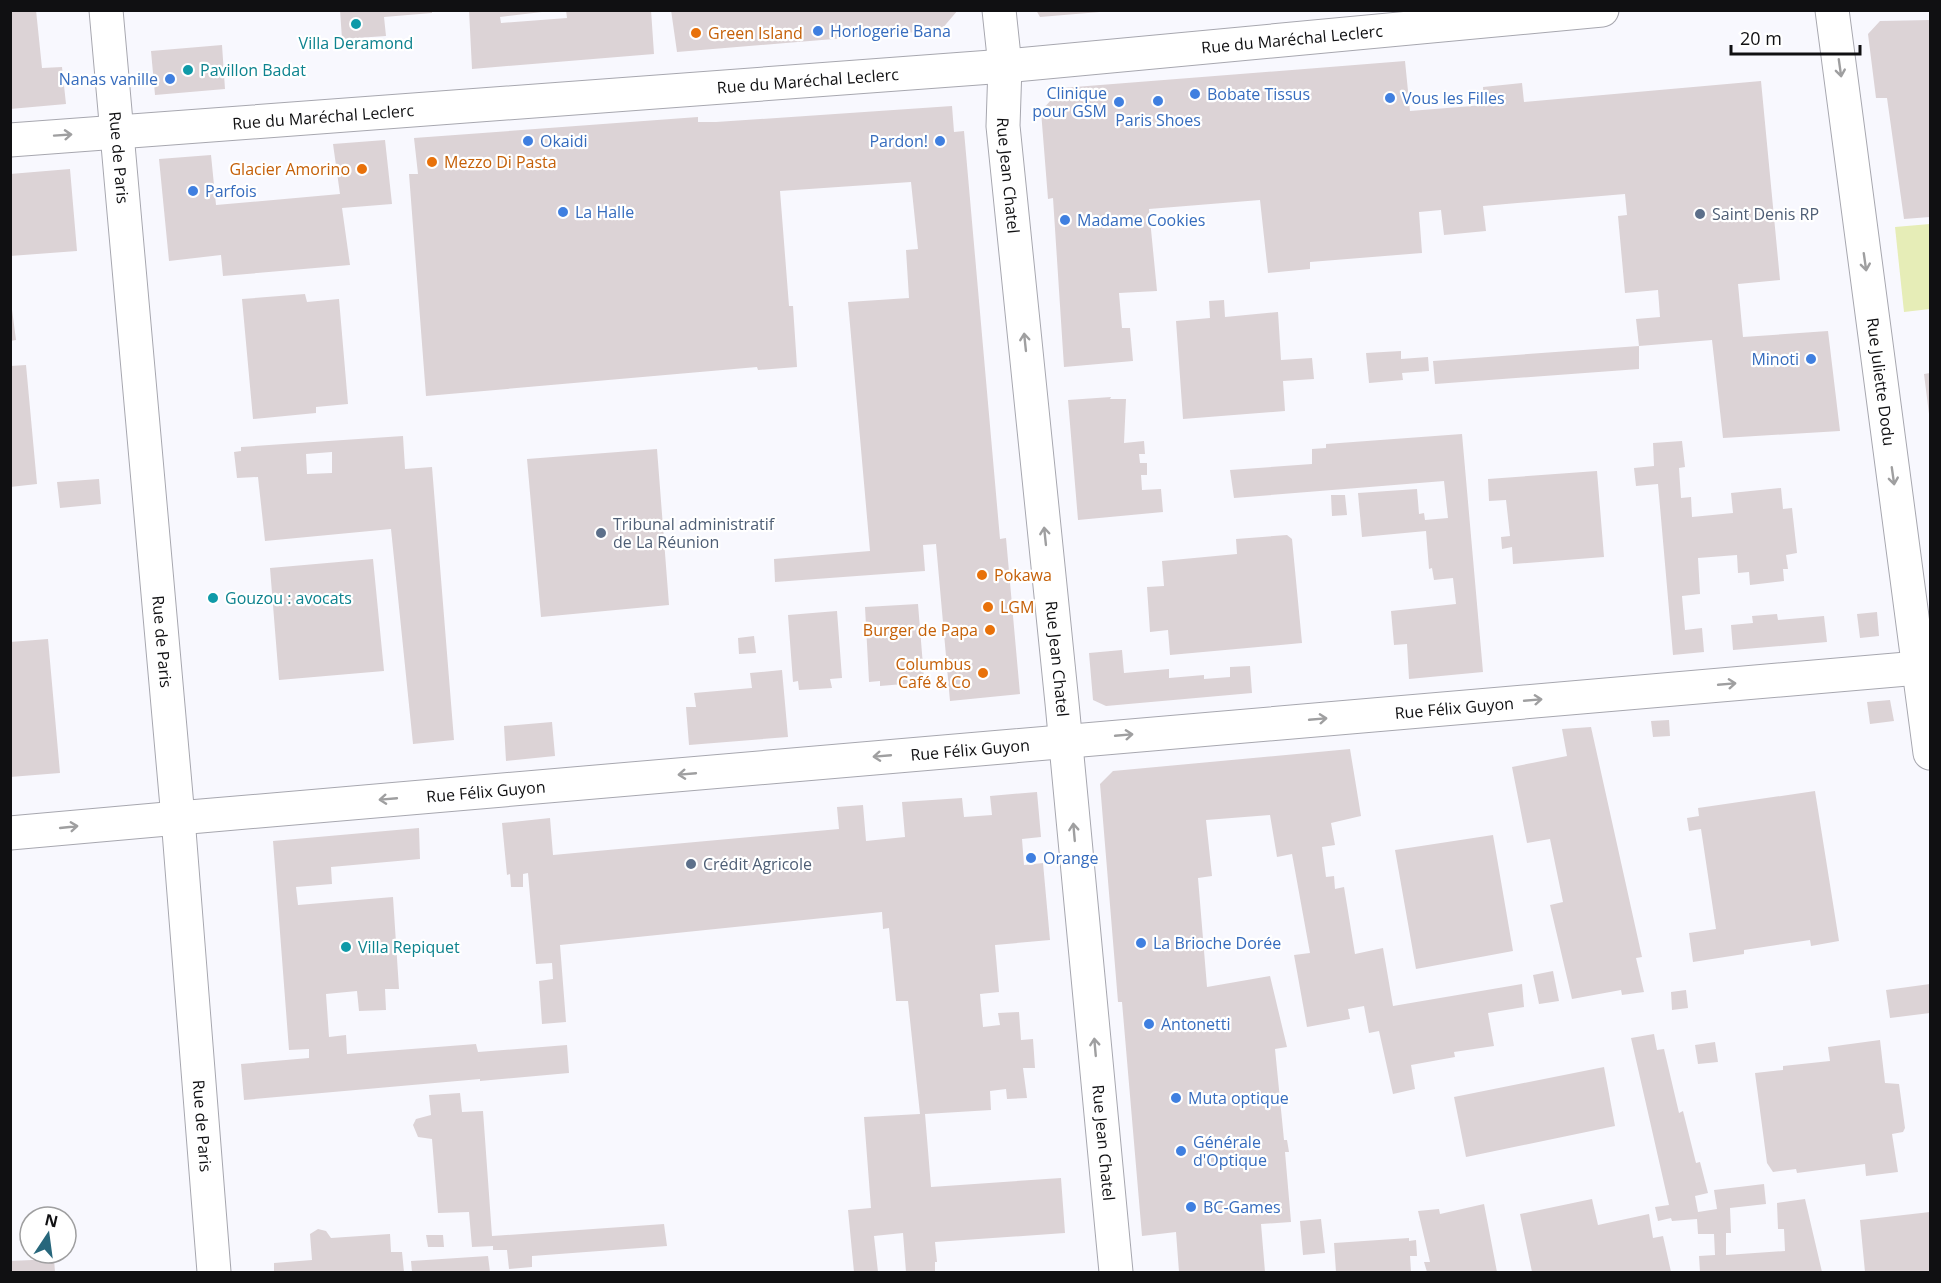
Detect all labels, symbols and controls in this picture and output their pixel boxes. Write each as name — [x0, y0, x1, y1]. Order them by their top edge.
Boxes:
marker: Villa Deramond — [349, 17, 363, 31]
scale bar — [1731, 18, 1860, 56]
place label: Horlogerie Bana — [830, 20, 951, 42]
street label: Rue du Maréchal Leclerc — [1200, 20, 1384, 59]
place label: Green Island — [708, 22, 803, 44]
marker: Horlogerie Bana — [811, 24, 825, 38]
marker: Green Island — [689, 26, 703, 40]
text: 20 m — [1740, 26, 1782, 50]
place label: Villa Deramond — [299, 32, 413, 54]
one-way arrow — [1834, 58, 1845, 78]
place label: Pavillon Badat — [200, 59, 306, 81]
marker: Pavillon Badat — [181, 63, 195, 77]
street label: Rue du Maréchal Leclerc — [716, 63, 900, 98]
place label: Nanas vanille — [59, 68, 158, 90]
marker: Nanas vanille — [163, 72, 177, 86]
place label: Clinique pour GSM — [1032, 82, 1107, 122]
place label: Bobate Tissus — [1207, 83, 1310, 105]
marker: Bobate Tissus — [1188, 87, 1202, 101]
place label: Vous les Filles — [1402, 87, 1505, 109]
marker: Vous les Filles — [1383, 91, 1397, 105]
marker: Paris Shoes — [1151, 94, 1165, 108]
marker: Clinique pour GSM — [1112, 95, 1126, 109]
street label: Rue du Maréchal Leclerc — [231, 99, 415, 134]
place label: Paris Shoes — [1115, 109, 1201, 131]
street label: Rue de Paris — [104, 110, 134, 204]
street label: Rue Jean Chatel — [992, 117, 1025, 234]
one-way arrow — [53, 129, 73, 140]
place label: Okaidi — [540, 130, 588, 152]
place label: Pardon! — [869, 130, 928, 152]
marker: Okaidi — [521, 134, 535, 148]
marker: Pardon! — [933, 134, 947, 148]
place label: Mezzo Di Pasta — [444, 151, 557, 173]
marker: Mezzo Di Pasta — [425, 155, 439, 169]
place label: Glacier Amorino — [229, 158, 350, 180]
marker: Glacier Amorino — [355, 162, 369, 176]
place label: Parfois — [205, 180, 257, 202]
marker: Parfois — [186, 184, 200, 198]
place label: La Halle — [575, 201, 634, 223]
place label: Saint Denis RP — [1712, 203, 1819, 225]
marker: La Halle — [556, 205, 570, 219]
marker: Saint Denis RP — [1693, 207, 1707, 221]
place label: Madame Cookies — [1077, 209, 1205, 231]
marker: Madame Cookies — [1058, 213, 1072, 227]
one-way arrow — [1860, 251, 1871, 271]
street label: Rue Juliette Dodu — [1862, 316, 1900, 447]
one-way arrow — [1019, 332, 1030, 352]
place label: Minoti — [1751, 348, 1799, 370]
marker: Minoti — [1804, 352, 1818, 366]
one-way arrow — [1888, 466, 1899, 485]
place label: Tribunal administratif de La Réunion — [613, 513, 776, 553]
marker: Tribunal administratif de La Réunion — [594, 526, 608, 540]
one-way arrow — [1039, 526, 1050, 546]
place label: Pokawa — [994, 564, 1052, 586]
marker: Pokawa — [975, 568, 989, 582]
place label: Gouzou : avocats — [225, 587, 352, 609]
marker: Gouzou : avocats — [206, 591, 220, 605]
street label: Rue de Paris — [147, 594, 177, 689]
place label: LGM — [1000, 596, 1034, 618]
marker: LGM — [981, 600, 995, 614]
street label: Rue Jean Chatel — [1041, 600, 1074, 718]
place label: Burger de Papa — [863, 619, 978, 641]
marker: Burger de Papa — [983, 623, 997, 637]
place label: Columbus Café & Co — [895, 653, 971, 693]
marker: Columbus Café & Co — [976, 666, 990, 680]
one-way arrow — [1717, 678, 1737, 689]
street label: Rue Félix Guyon — [1394, 692, 1515, 724]
one-way arrow — [1523, 694, 1543, 705]
one-way arrow — [1308, 713, 1327, 724]
one-way arrow — [1113, 729, 1133, 740]
street label: Rue Félix Guyon — [910, 734, 1031, 766]
one-way arrow — [872, 751, 892, 762]
one-way arrow — [678, 769, 698, 780]
street label: Rue Félix Guyon — [425, 775, 546, 808]
one-way arrow — [379, 794, 399, 805]
one-way arrow — [58, 821, 78, 832]
one-way arrow — [1068, 823, 1079, 842]
place label: Orange — [1043, 847, 1098, 869]
marker: Orange — [1024, 851, 1038, 865]
place label: Crédit Agricole — [703, 853, 812, 875]
marker: Crédit Agricole — [684, 857, 698, 871]
place label: La Brioche Dorée — [1153, 932, 1281, 954]
place label: Villa Repiquet — [358, 936, 460, 958]
marker: La Brioche Dorée — [1134, 936, 1148, 950]
marker: Villa Repiquet — [339, 940, 353, 954]
place label: Antonetti — [1161, 1013, 1231, 1035]
marker: Antonetti — [1142, 1017, 1156, 1031]
one-way arrow — [1089, 1038, 1100, 1057]
street label: Rue de Paris — [188, 1079, 217, 1173]
street label: Rue Jean Chatel — [1087, 1084, 1120, 1202]
place label: Muta optique — [1188, 1087, 1289, 1109]
marker: Muta optique — [1169, 1091, 1183, 1105]
place label: Générale d'Optique — [1193, 1131, 1267, 1171]
marker: Générale d'Optique — [1174, 1144, 1188, 1158]
place label: BC-Games — [1203, 1196, 1281, 1218]
marker: BC-Games — [1184, 1200, 1198, 1214]
north arrow — [18, 1205, 78, 1265]
text: N — [43, 1208, 60, 1233]

